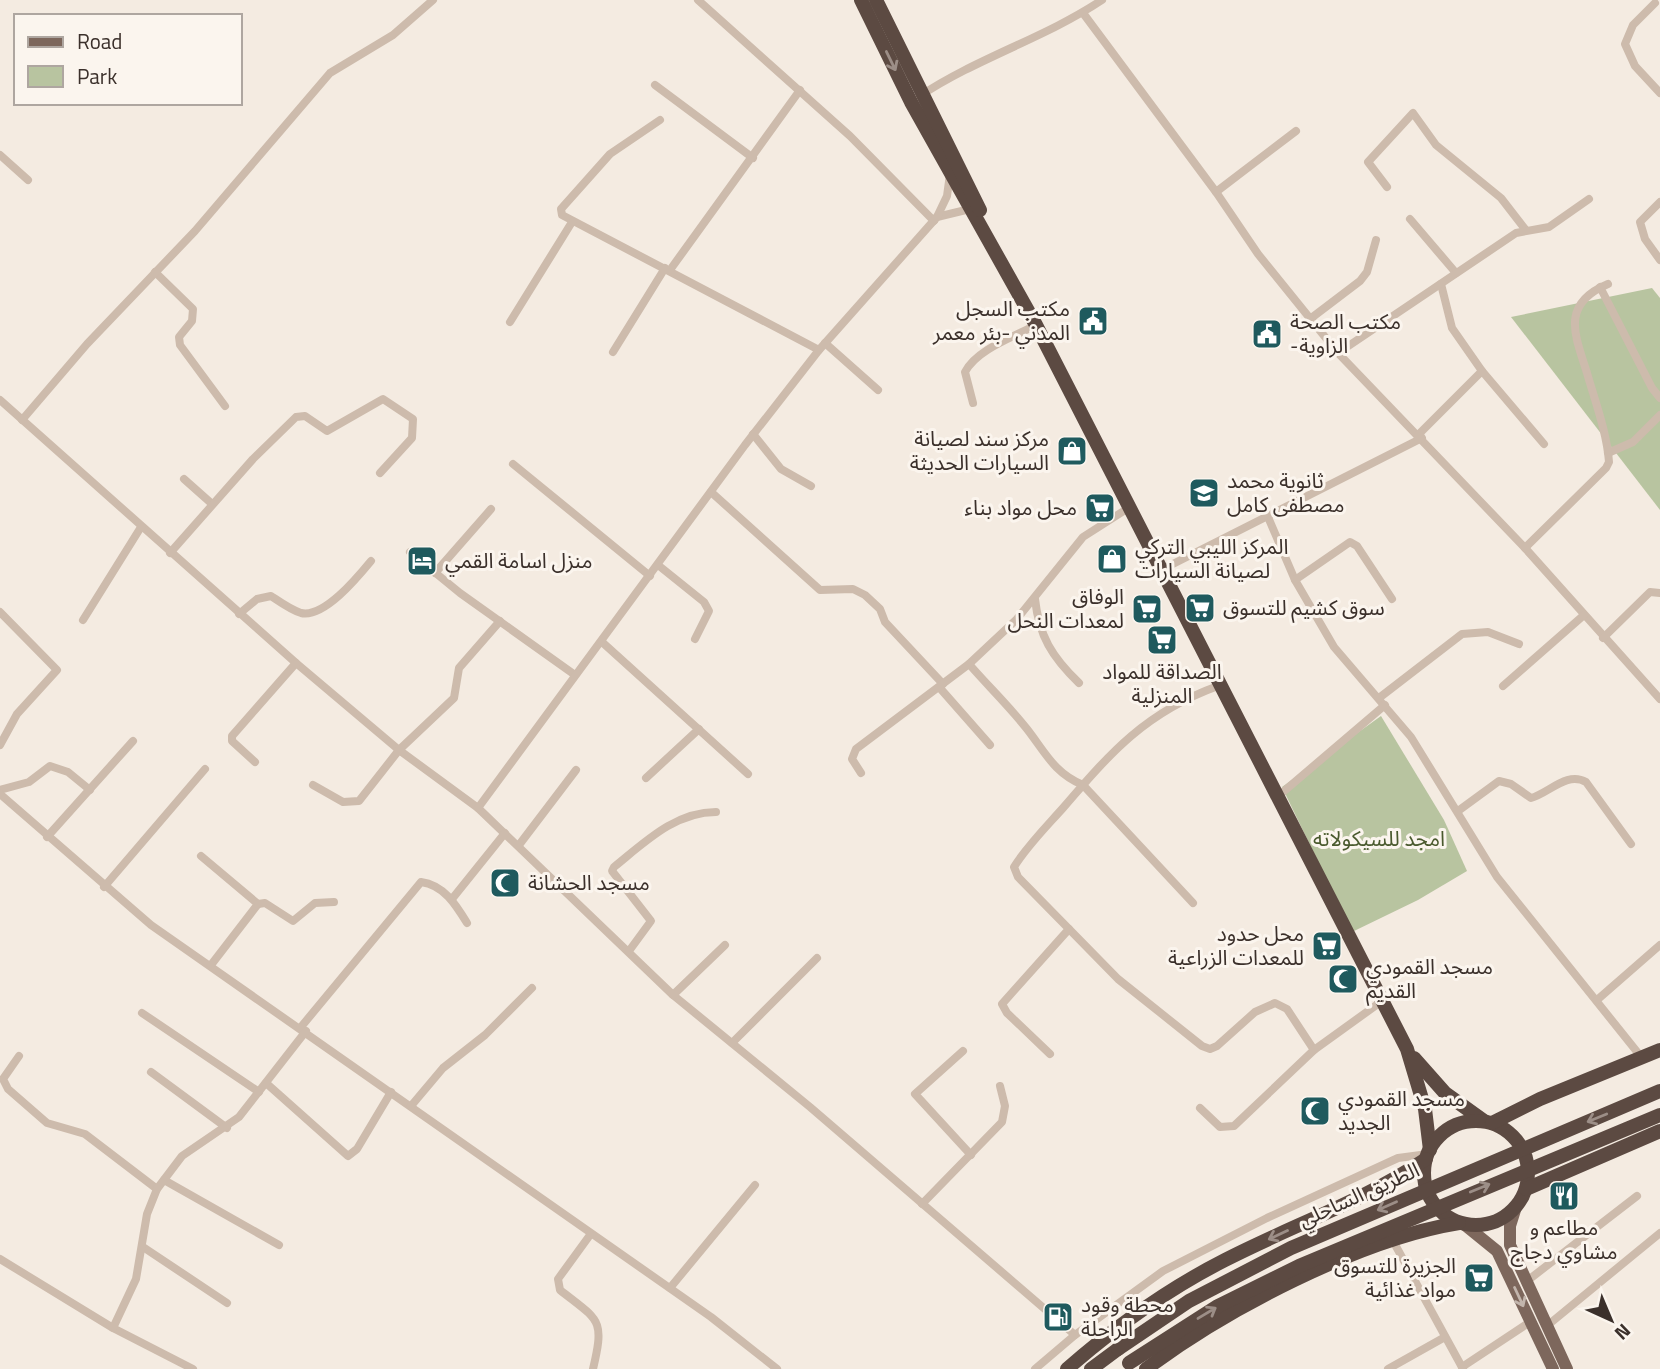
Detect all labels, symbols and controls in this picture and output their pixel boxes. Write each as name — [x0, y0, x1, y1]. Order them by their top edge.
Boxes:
legend — [14, 14, 242, 105]
text: Road — [77, 25, 122, 57]
one-way arrow — [885, 50, 899, 71]
text: Park — [77, 60, 117, 92]
place label: مكتب السجل المدني -بئر معمر — [932, 292, 1070, 349]
public building icon: مكتب السجل المدني -بئر معمر — [1076, 304, 1110, 338]
place label: مكتب الصحة -الزاوية — [1290, 305, 1401, 361]
public building icon: مكتب الصحة -الزاوية — [1250, 317, 1284, 351]
place label: مركز سند لصيانة السيارات الحديثة — [910, 422, 1049, 478]
shop icon: مركز سند لصيانة السيارات الحديثة — [1055, 434, 1089, 468]
place label: ثانوية محمد مصطفى كامل — [1227, 464, 1344, 520]
school or university icon: ثانوية محمد مصطفى كامل — [1187, 476, 1221, 510]
place label: محل مواد بناء — [964, 491, 1077, 523]
supermarket icon: محل مواد بناء — [1083, 491, 1117, 525]
place label: المركز الليبي التركي لصيانة السيارات — [1135, 530, 1288, 586]
shop icon: المركز الليبي التركي لصيانة السيارات — [1095, 542, 1129, 576]
hotel icon: منزل اسامة القمي — [405, 544, 439, 578]
place label: منزل اسامة القمي — [445, 544, 593, 577]
place label: الوفاق لمعدات النحل — [1007, 580, 1124, 636]
supermarket icon: سوق كشيم للتسوق — [1183, 591, 1217, 625]
place label: سوق كشيم للتسوق — [1223, 591, 1385, 623]
supermarket icon: الوفاق لمعدات النحل — [1130, 592, 1164, 626]
supermarket icon: الصداقة للمواد المنزلية — [1145, 623, 1179, 657]
place label: الصداقة للمواد المنزلية — [1102, 655, 1222, 711]
park label: امجد للسيكولاته — [1313, 822, 1445, 854]
mosque icon: مسجد الحشانة — [488, 866, 522, 900]
place label: مسجد الحشانة — [528, 866, 650, 898]
place label: محل حدود للمعدات الزراعية — [1168, 917, 1304, 973]
supermarket icon: محل حدود للمعدات الزراعية — [1310, 929, 1344, 963]
place label: مسجد القمودي القديم — [1366, 950, 1493, 1006]
mosque icon: مسجد القمودي القديم — [1326, 962, 1360, 996]
place label: مسجد القمودي الجديد — [1338, 1082, 1465, 1138]
mosque icon: مسجد القمودي الجديد — [1298, 1094, 1332, 1128]
one-way arrow — [1587, 1112, 1608, 1125]
street label: الطريق الساحلي — [1293, 1153, 1425, 1236]
restaurant icon: مطاعم و مشاوي دجاج — [1547, 1179, 1581, 1213]
one-way arrow — [1469, 1181, 1491, 1194]
one-way arrow — [1377, 1200, 1399, 1213]
place label: مطاعم و مشاوي دجاج — [1511, 1211, 1617, 1268]
one-way arrow — [1268, 1229, 1289, 1242]
place label: الجزيرة للتسوق مواد غذائية — [1334, 1249, 1456, 1305]
supermarket icon: الجزيرة للتسوق مواد غذائية — [1462, 1261, 1496, 1295]
north arrow — [1576, 1285, 1646, 1355]
one-way arrow — [1513, 1286, 1526, 1307]
place label: محطة وقود الراحلة — [1081, 1288, 1174, 1344]
fuel station icon: محطة وقود الراحلة — [1041, 1300, 1075, 1334]
one-way arrow — [1196, 1306, 1216, 1320]
text: N — [1608, 1318, 1638, 1348]

